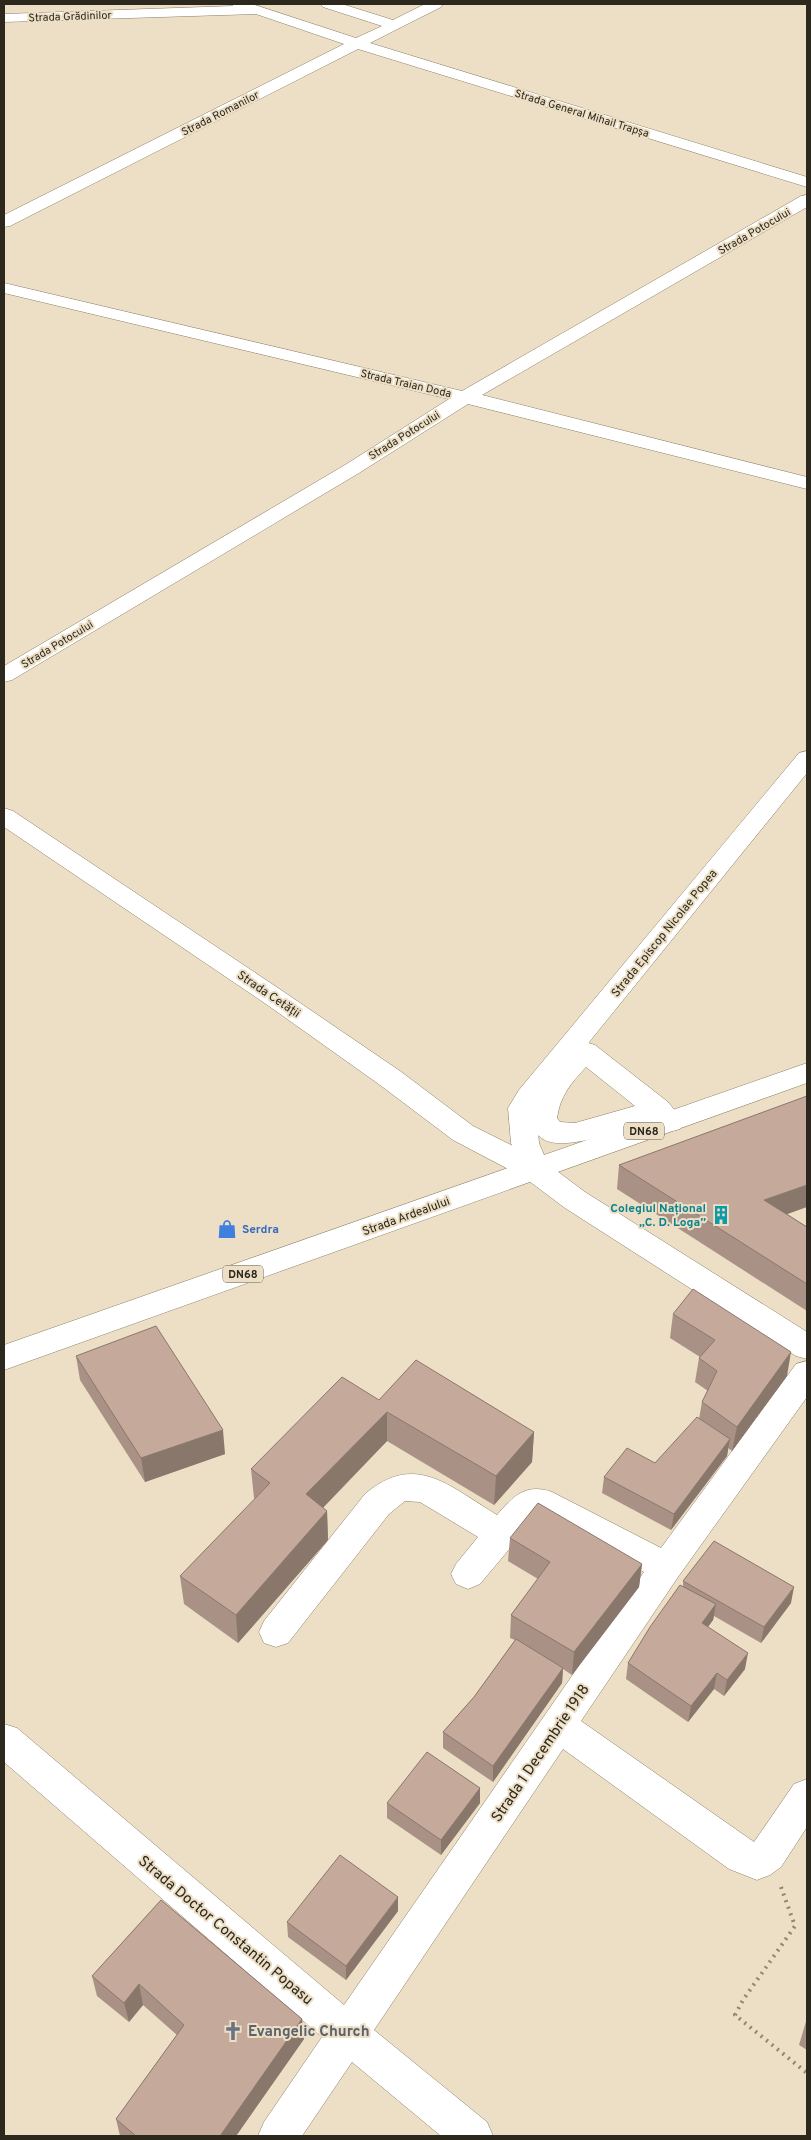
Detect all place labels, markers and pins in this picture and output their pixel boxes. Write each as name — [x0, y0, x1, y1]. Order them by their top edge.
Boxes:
place label: Colegiul Național „C. D. Loga” — [610, 1201, 706, 1231]
building icon: Colegiul Național „C. D. Loga” — [710, 1204, 732, 1226]
shop icon: Serdra — [216, 1218, 238, 1240]
place label: Serdra — [242, 1222, 279, 1238]
church icon: Evangelic Church — [222, 2020, 244, 2042]
place label: Evangelic Church — [248, 2023, 370, 2042]

